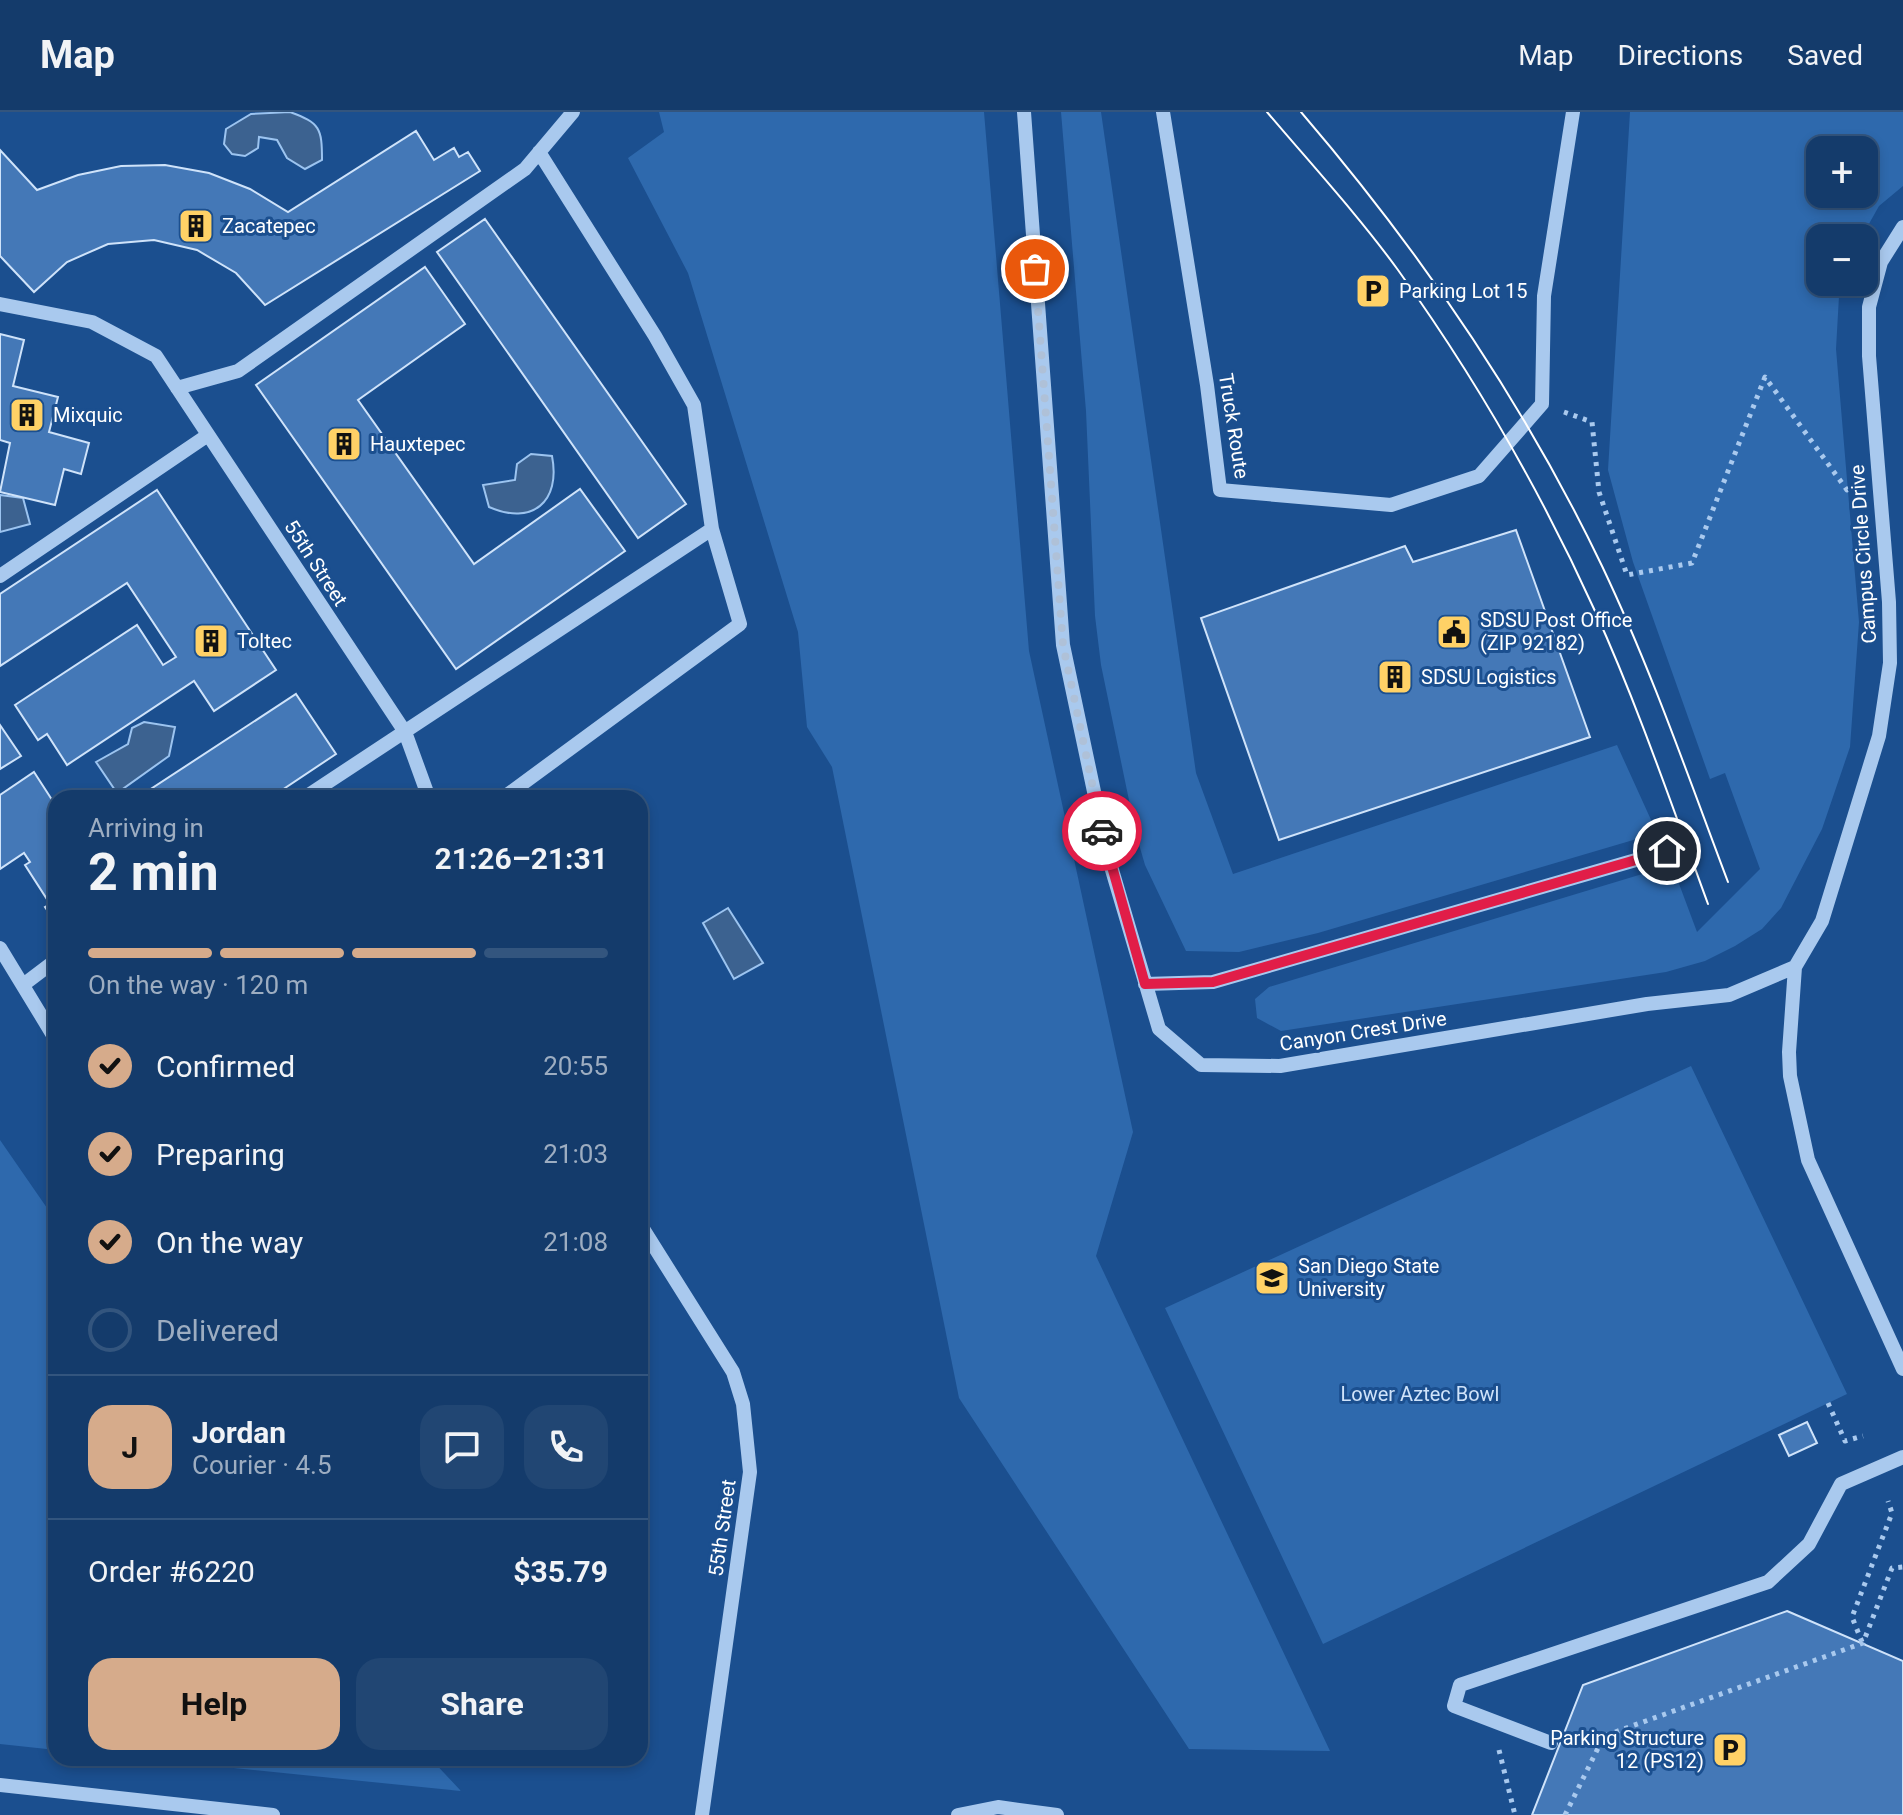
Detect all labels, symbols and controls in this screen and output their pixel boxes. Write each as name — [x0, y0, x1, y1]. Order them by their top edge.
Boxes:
text: Map — [40, 33, 115, 77]
text: Map — [1518, 39, 1574, 72]
text: Directions — [1618, 39, 1743, 72]
text: Saved — [1787, 39, 1863, 72]
map controls — [1806, 136, 1878, 296]
button: + — [1806, 136, 1878, 208]
building icon: Zacatepec — [177, 207, 215, 245]
place label: Zacatepec — [222, 214, 316, 238]
button: − — [1806, 224, 1878, 296]
pin — [1001, 235, 1069, 303]
icon: bag — [1013, 247, 1057, 291]
parking icon: Parking Lot 15 — [1354, 272, 1392, 310]
place label: Parking Lot 15 — [1399, 279, 1528, 303]
street label: Truck Route — [1214, 372, 1254, 480]
building icon: Mixquic — [8, 396, 46, 434]
place label: Mixquic — [53, 403, 123, 427]
building icon: Hauxtepec — [325, 425, 363, 463]
place label: Hauxtepec — [370, 432, 466, 456]
street label: Campus Circle Drive — [1845, 464, 1881, 644]
street label: 55th Street — [279, 515, 353, 611]
place label: SDSU Post Office (ZIP 92182) — [1480, 608, 1632, 655]
public building icon: SDSU Post Office (ZIP 92182) — [1435, 613, 1473, 651]
building icon: Toltec — [192, 622, 230, 660]
place label: Toltec — [237, 629, 292, 653]
building icon: SDSU Logistics — [1376, 658, 1414, 696]
place label: SDSU Logistics — [1421, 665, 1557, 689]
courier — [1062, 791, 1142, 871]
icon: car — [1080, 809, 1124, 853]
text: Arriving in — [88, 813, 204, 843]
pin — [1633, 817, 1701, 885]
icon: home — [1645, 829, 1689, 873]
text: 21:26–21:31 — [434, 841, 608, 876]
text: 2 min — [88, 842, 219, 903]
text: On the way · 120 m — [88, 970, 308, 1000]
street label: Canyon Crest Drive — [1278, 1006, 1448, 1056]
icon: check — [88, 1044, 132, 1088]
text: Confirmed — [156, 1049, 295, 1084]
text: 20:55 — [543, 1051, 608, 1081]
icon: check — [88, 1132, 132, 1176]
text: Preparing — [156, 1137, 285, 1172]
text: 21:03 — [543, 1139, 608, 1169]
icon: check — [88, 1220, 132, 1264]
text: On the way — [156, 1225, 303, 1260]
text: 21:08 — [543, 1227, 608, 1257]
place label: San Diego State University — [1298, 1254, 1439, 1301]
school or university icon: San Diego State University — [1253, 1259, 1291, 1297]
text: Delivered — [156, 1313, 279, 1348]
park label: Lower Aztec Bowl — [1341, 1382, 1499, 1406]
button: chat — [420, 1405, 504, 1489]
button: phone — [524, 1405, 608, 1489]
text: Jordan — [192, 1415, 286, 1450]
text: J — [122, 1430, 138, 1465]
text: Courier · 4.5 — [192, 1450, 332, 1480]
street label: 55th Street — [703, 1478, 741, 1578]
text: Order #6220 — [88, 1554, 255, 1589]
text: $35.79 — [513, 1554, 608, 1589]
button: Help — [88, 1658, 340, 1750]
button: Share — [356, 1658, 608, 1750]
place label: Parking Structure 12 (PS12) — [1550, 1726, 1704, 1773]
parking icon: Parking Structure 12 (PS12) — [1711, 1731, 1749, 1769]

